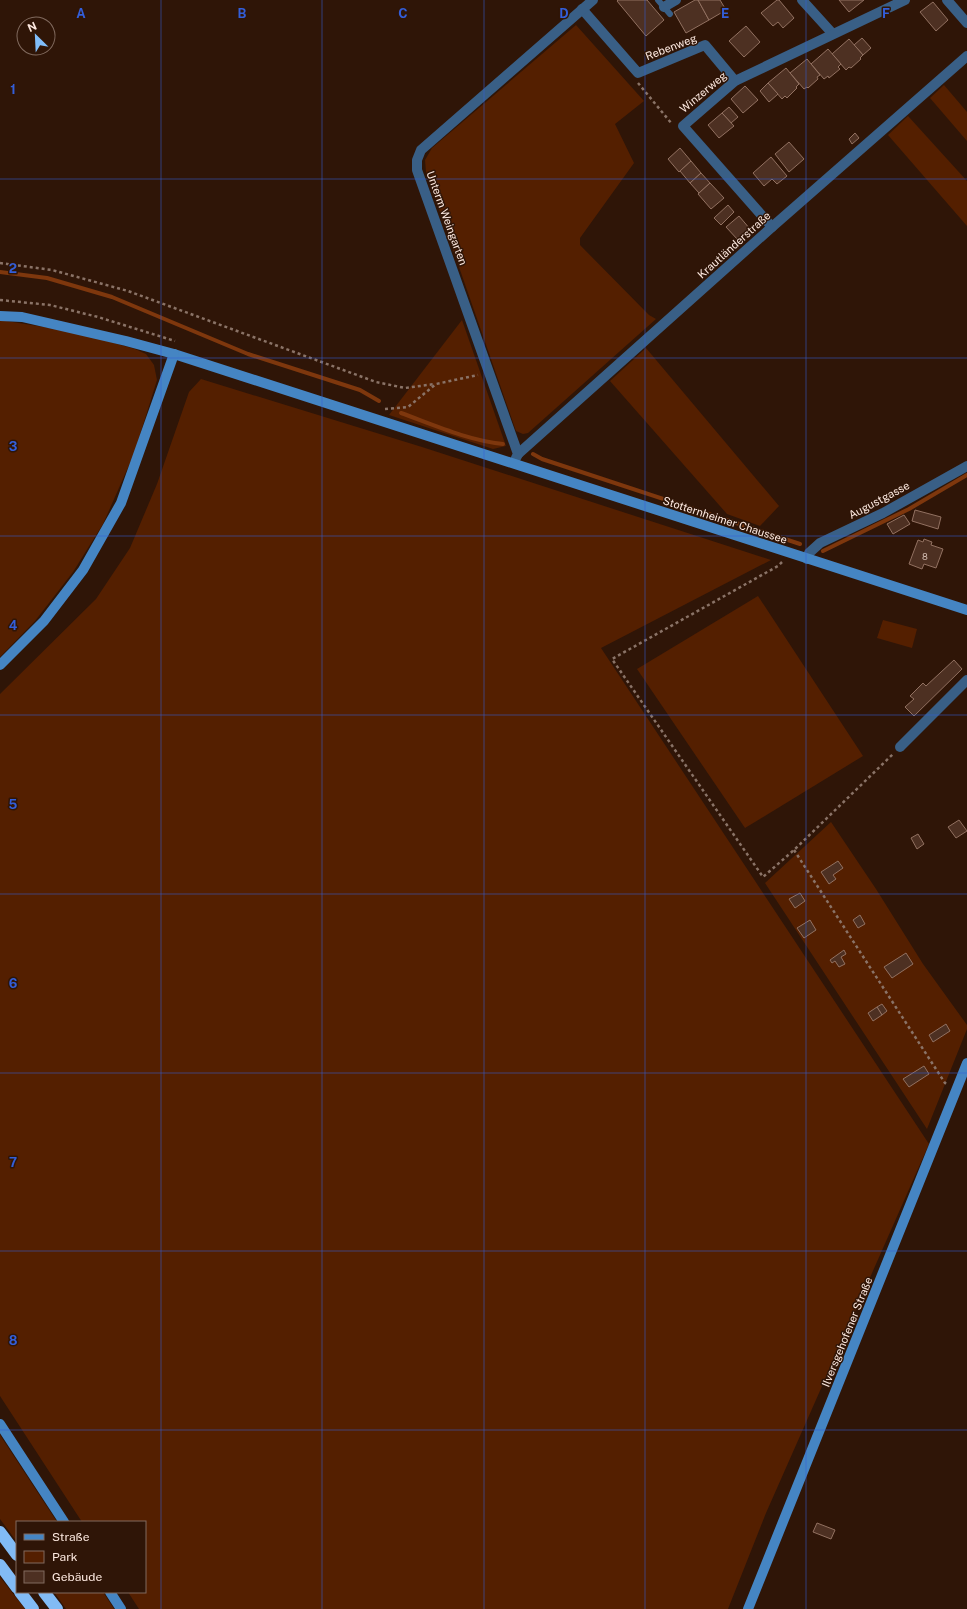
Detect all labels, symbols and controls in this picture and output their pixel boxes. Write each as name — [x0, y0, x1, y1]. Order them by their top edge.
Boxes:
text: A — [76, 6, 86, 21]
text: B — [238, 6, 247, 21]
text: C — [398, 6, 408, 21]
text: D — [559, 6, 569, 21]
text: E — [721, 6, 729, 21]
text: F — [882, 6, 890, 21]
north arrow — [16, 16, 56, 56]
text: N — [26, 20, 38, 34]
street label: Rebenweg — [644, 32, 698, 62]
street label: Winzerweg — [677, 69, 729, 115]
text: 1 — [10, 82, 16, 97]
street label: Unterm Weingarten — [424, 169, 470, 267]
street label: Krautländerstraße — [695, 209, 773, 281]
text: 2 — [9, 261, 17, 276]
text: 3 — [9, 439, 18, 454]
street label: Augustgasse — [847, 479, 911, 521]
street label: Stotternheimer Chaussee — [661, 494, 789, 546]
house number: 8 — [922, 551, 928, 562]
text: 4 — [9, 618, 18, 633]
text: 5 — [9, 797, 18, 812]
text: 6 — [9, 976, 18, 991]
text: 7 — [9, 1155, 17, 1170]
street label: Ilversgehofener Straße — [819, 1275, 875, 1389]
text: 8 — [9, 1333, 18, 1348]
legend — [16, 1521, 146, 1593]
text: Straße — [52, 1530, 90, 1544]
text: Park — [52, 1550, 78, 1564]
text: Gebäude — [52, 1570, 102, 1584]

